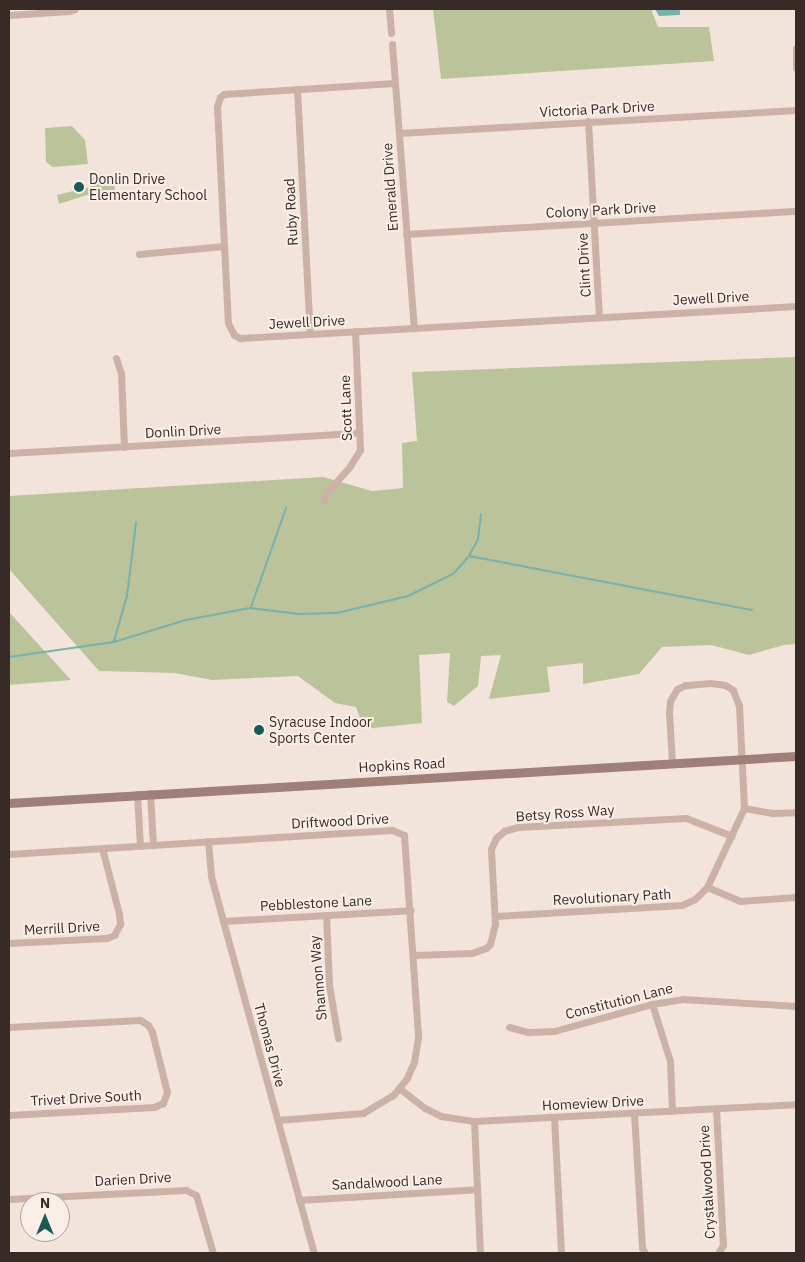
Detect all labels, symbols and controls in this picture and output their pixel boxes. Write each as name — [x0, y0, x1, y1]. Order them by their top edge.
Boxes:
street label: Victoria Park Drive — [539, 98, 655, 120]
street label: Emerald Drive — [379, 142, 401, 232]
place label: Donlin Drive Elementary School — [89, 171, 207, 203]
street label: Ruby Road — [281, 178, 301, 246]
marker: Donlin Drive Elementary School — [73, 181, 85, 193]
street label: Colony Park Drive — [545, 199, 657, 221]
street label: Clint Drive — [574, 232, 594, 298]
street label: Jewell Drive — [672, 288, 750, 308]
street label: Jewell Drive — [268, 312, 346, 332]
street label: Scott Lane — [336, 375, 356, 441]
street label: Donlin Drive — [144, 421, 222, 441]
place label: Syracuse Indoor Sports Center — [269, 714, 372, 746]
marker: Syracuse Indoor Sports Center — [253, 724, 265, 736]
street label: Hopkins Road — [358, 754, 446, 776]
street label: Betsy Ross Way — [515, 801, 615, 825]
street label: Driftwood Drive — [291, 810, 389, 832]
street label: Revolutionary Path — [552, 886, 672, 908]
street label: Pebblestone Lane — [260, 892, 372, 914]
street label: Merrill Drive — [24, 918, 100, 938]
street label: Shannon Way — [306, 935, 330, 1021]
street label: Constitution Lane — [564, 980, 674, 1022]
street label: Thomas Drive — [251, 1001, 289, 1089]
street label: Trivet Drive South — [30, 1087, 142, 1109]
street label: Homeview Drive — [542, 1092, 644, 1114]
street label: Crystalwood Drive — [696, 1125, 718, 1239]
street label: Darien Drive — [94, 1169, 172, 1189]
street label: Sandalwood Lane — [331, 1171, 443, 1193]
north arrow — [20, 1192, 70, 1242]
text: N — [40, 1194, 50, 1212]

